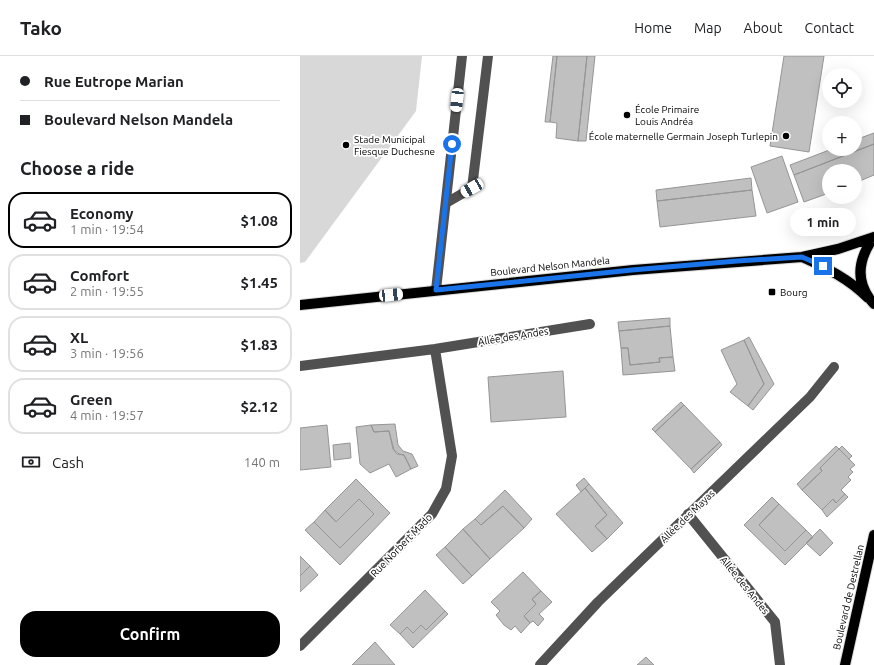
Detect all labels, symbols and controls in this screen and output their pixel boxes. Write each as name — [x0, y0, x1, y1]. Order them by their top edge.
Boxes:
text: Tako — [20, 17, 62, 39]
text: Home — [634, 20, 672, 36]
text: Map — [694, 20, 722, 36]
text: About — [744, 20, 783, 36]
text: Contact — [805, 20, 854, 36]
map controls — [822, 68, 862, 204]
button: locate — [822, 68, 862, 108]
text: Rue Eutrope Marian — [44, 73, 184, 90]
car — [450, 87, 464, 113]
place label: École Primaire Louis Andréa — [635, 103, 699, 127]
marker: École Primaire Louis Andréa — [622, 110, 632, 120]
text: Boulevard Nelson Mandela — [44, 111, 233, 128]
button: + — [822, 116, 862, 156]
place label: École maternelle Germain Joseph Turlepin — [589, 130, 778, 142]
marker: École maternelle Germain Joseph Turlepin — [781, 131, 791, 141]
place label: Stade Municipal Fiesque Duchesne — [354, 134, 435, 157]
route start — [443, 135, 461, 153]
marker: Stade Municipal Fiesque Duchesne — [341, 140, 351, 150]
text: Choose a ride — [20, 158, 134, 178]
button: − — [822, 164, 862, 204]
car — [459, 177, 485, 199]
icon: car — [22, 202, 58, 238]
text: Economy — [70, 205, 134, 222]
callout: 1 min — [790, 208, 856, 236]
text: $1.08 — [240, 212, 278, 229]
text: 1 min — [807, 215, 839, 229]
text: 1 min · 19:54 — [70, 222, 144, 236]
street label: Boulevard Nelson Mandela — [490, 255, 610, 278]
route end — [814, 257, 832, 275]
icon: car — [22, 264, 58, 300]
text: Comfort — [70, 267, 129, 284]
text: $1.45 — [240, 274, 278, 291]
text: 2 min · 19:55 — [70, 284, 144, 298]
marker: Bourg — [767, 287, 777, 297]
place label: Bourg — [780, 287, 807, 298]
car — [378, 288, 404, 302]
icon: car — [22, 326, 58, 362]
street label: Allée des Andes — [477, 326, 549, 347]
text: XL — [70, 329, 88, 346]
text: $1.83 — [240, 336, 278, 353]
text: 3 min · 19:56 — [70, 346, 144, 360]
icon: car — [22, 388, 58, 424]
text: Green — [70, 391, 112, 408]
text: $2.12 — [240, 398, 278, 415]
text: 4 min · 19:57 — [70, 408, 144, 422]
icon: cash — [20, 451, 42, 473]
text: Cash — [52, 454, 84, 471]
text: 140 m — [244, 455, 280, 469]
street label: Allée des Mayas — [658, 488, 717, 545]
street label: Rue Norbert Mado — [368, 511, 434, 579]
street label: Boulevard de Destrellan — [831, 543, 866, 651]
street label: Allée des Andes — [718, 554, 771, 616]
button: Confirm — [20, 611, 280, 657]

